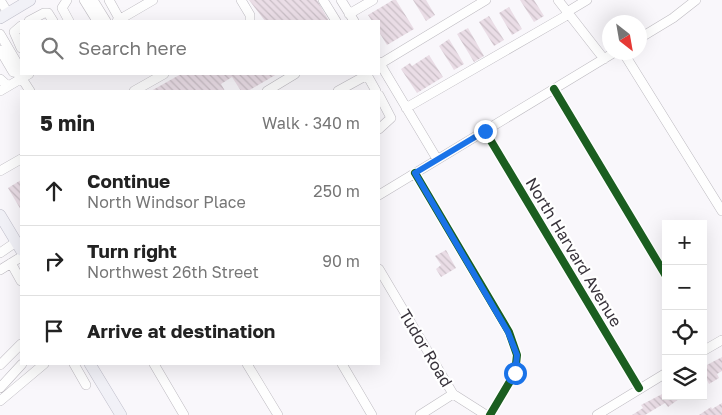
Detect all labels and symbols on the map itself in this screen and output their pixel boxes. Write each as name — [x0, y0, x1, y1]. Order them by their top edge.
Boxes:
north arrow — [602, 15, 647, 60]
route end — [474, 120, 497, 143]
street label: North Harvard Avenue — [522, 174, 626, 330]
street label: Tudor Road — [395, 306, 457, 390]
route start — [504, 362, 527, 385]

